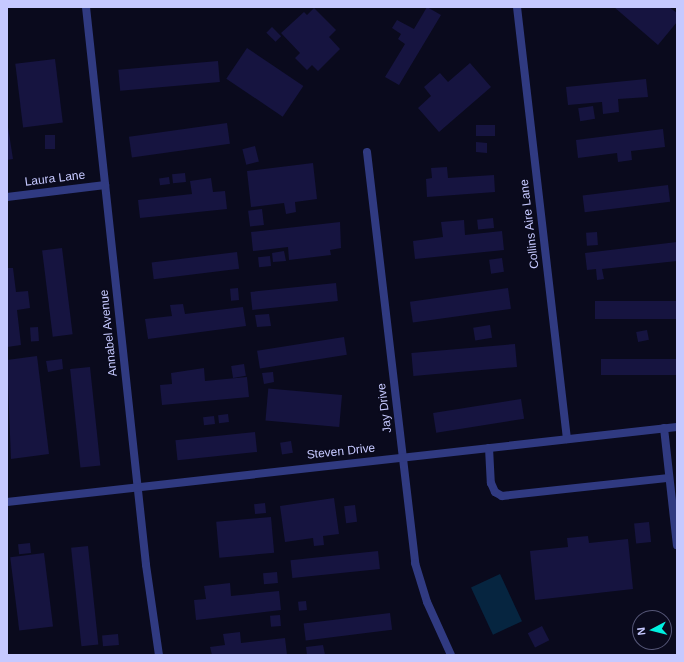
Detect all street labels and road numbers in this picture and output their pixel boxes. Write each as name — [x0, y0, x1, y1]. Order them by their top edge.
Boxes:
street label: Laura Lane — [24, 168, 86, 190]
street label: Collins Aire Lane — [517, 178, 543, 270]
street label: Annabel Avenue — [97, 289, 121, 377]
street label: Jay Drive — [375, 382, 395, 434]
street label: Steven Drive — [306, 441, 376, 463]

